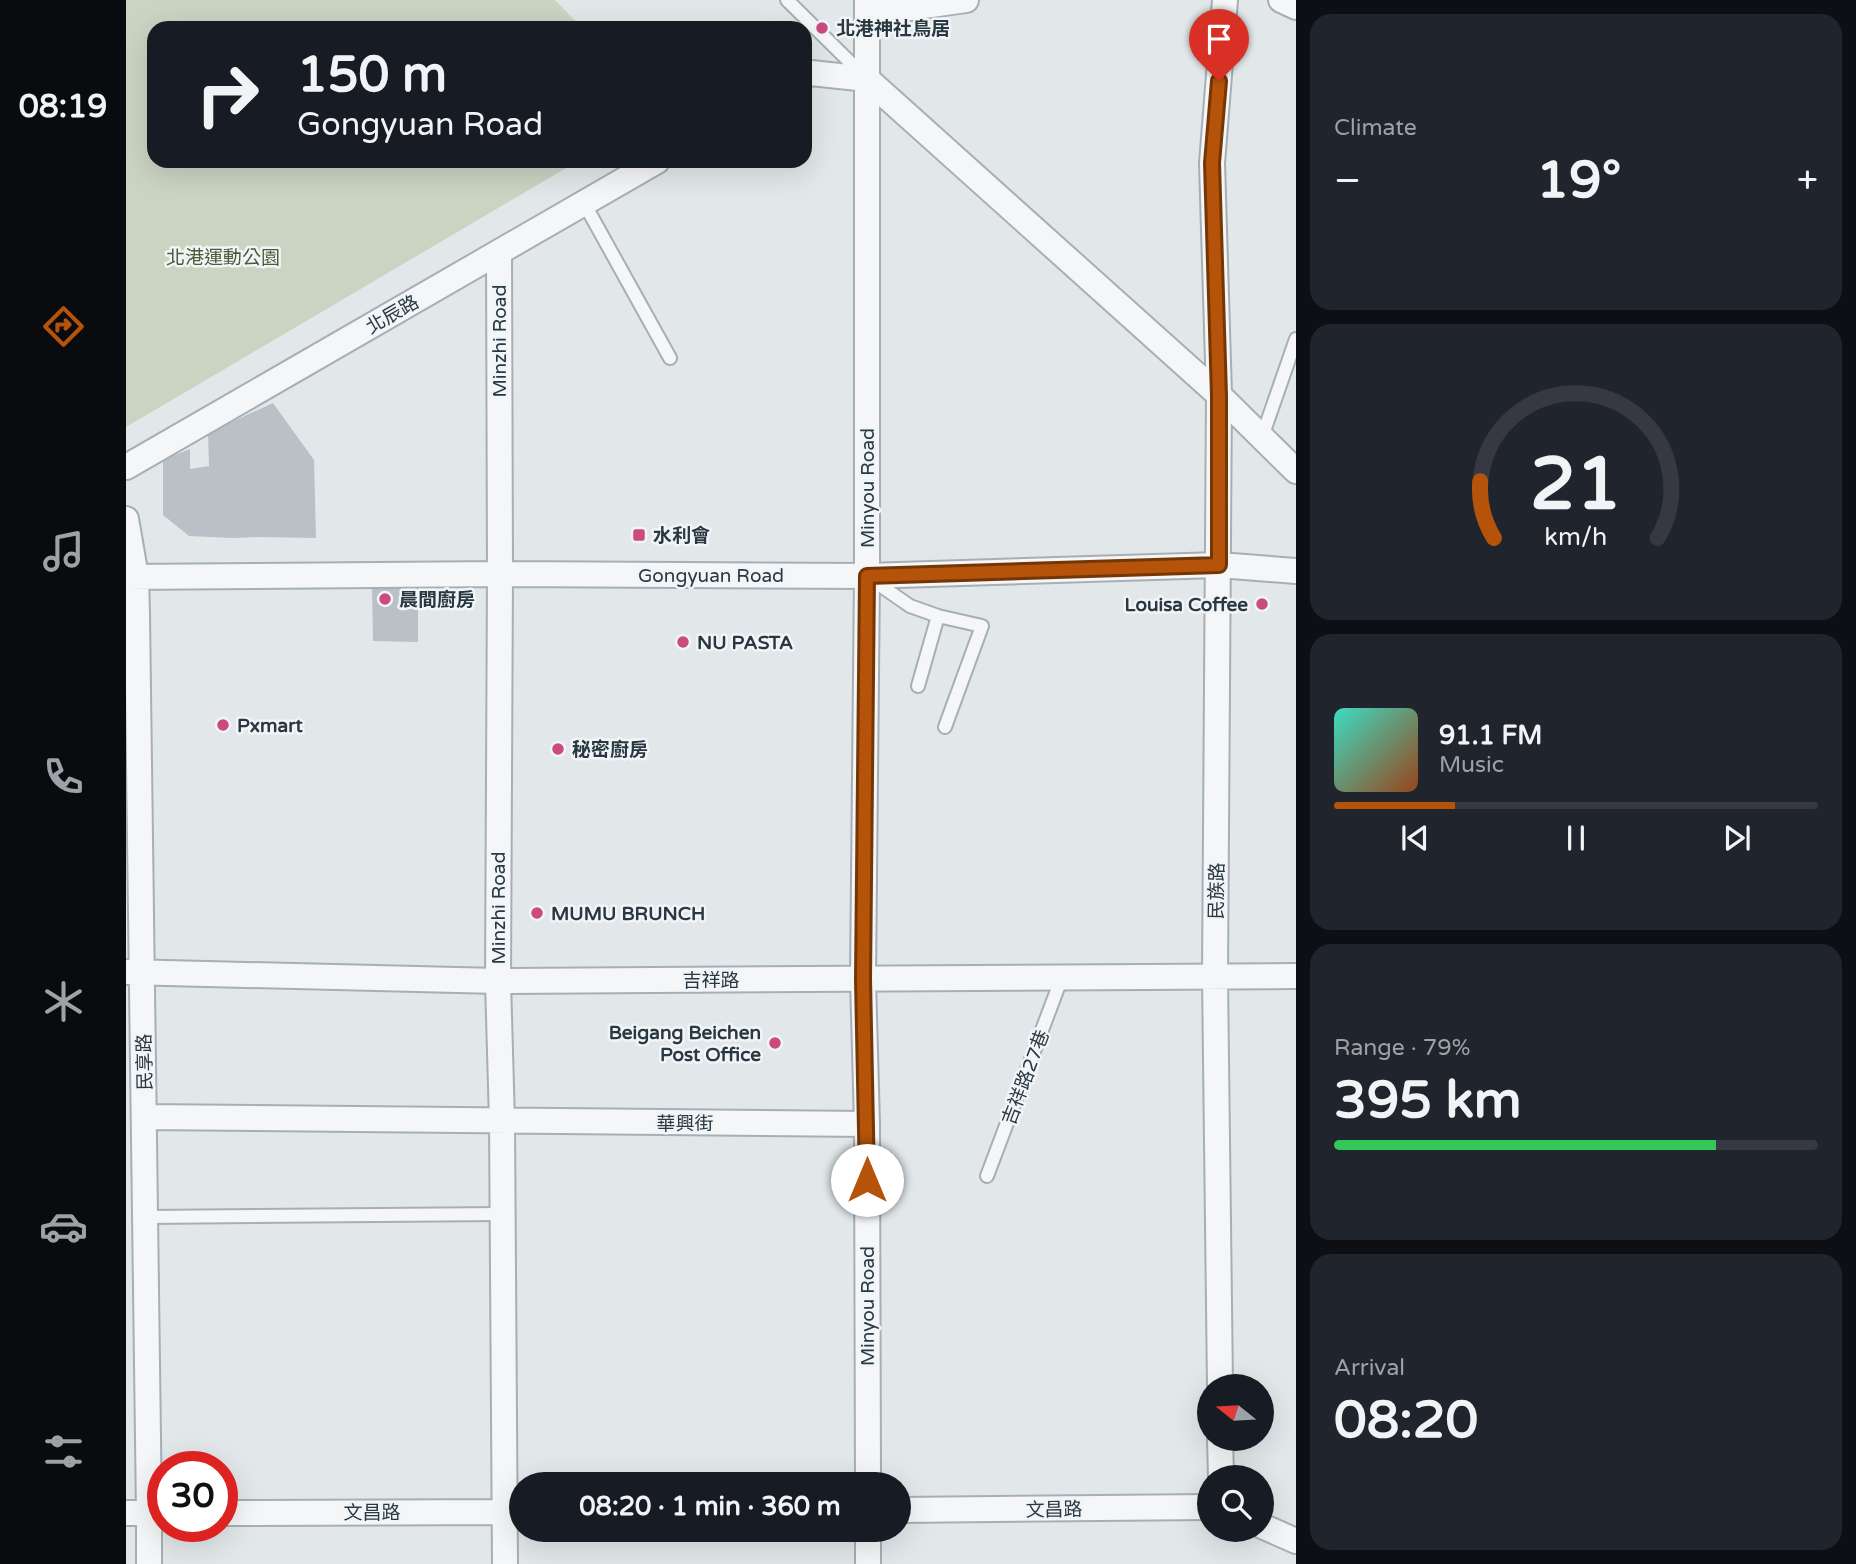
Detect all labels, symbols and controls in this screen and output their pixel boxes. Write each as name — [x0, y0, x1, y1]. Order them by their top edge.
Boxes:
pin — [1189, 9, 1249, 81]
place label: 北港神社鳥居 — [836, 18, 950, 40]
marker: 北港神社鳥居 — [814, 20, 830, 36]
icon: arrive — [1200, 20, 1238, 58]
text: 150 m — [297, 46, 447, 105]
icon: right — [182, 49, 273, 140]
text: 08:19 — [19, 88, 107, 126]
text: Gongyuan Road — [297, 106, 543, 144]
text: Climate — [1334, 114, 1417, 142]
text: 19° — [1536, 149, 1621, 212]
text: − — [1334, 158, 1361, 204]
text: + — [1797, 158, 1818, 204]
park label: 北港運動公園 — [166, 247, 280, 269]
street label: Minzhi Road — [489, 285, 511, 397]
street label: 北辰路 — [362, 291, 423, 339]
icon: directions — [39, 302, 88, 351]
street label: Minyou Road — [857, 428, 879, 548]
text: 21 — [1530, 441, 1622, 529]
text: km/h — [1545, 522, 1607, 552]
place label: 水利會 — [653, 525, 710, 547]
icon: music — [39, 527, 88, 576]
marker: 水利會 — [631, 527, 647, 543]
street label: Gongyuan Road — [638, 565, 784, 587]
place label: 晨間廚房 — [399, 589, 475, 611]
marker: 晨間廚房 — [377, 591, 393, 607]
place label: Louisa Coffee — [1124, 594, 1248, 616]
marker: Louisa Coffee — [1254, 596, 1270, 612]
place label: NU PASTA — [697, 632, 793, 654]
marker: NU PASTA — [675, 634, 691, 650]
place label: Pxmart — [237, 715, 303, 737]
marker: Pxmart — [215, 717, 231, 733]
text: 91.1 FM — [1439, 720, 1542, 751]
place label: 秘密廚房 — [572, 739, 648, 761]
marker: 秘密廚房 — [550, 741, 566, 757]
text: Music — [1439, 751, 1504, 779]
icon: phone — [39, 752, 88, 801]
icon: previous — [1396, 819, 1434, 857]
icon: pause — [1557, 819, 1595, 857]
icon: next — [1718, 819, 1756, 857]
street label: Minzhi Road — [488, 852, 510, 964]
street label: 民族路 — [1206, 862, 1228, 920]
place label: MUMU BRUNCH — [551, 903, 705, 925]
marker: MUMU BRUNCH — [529, 905, 545, 921]
street label: 吉祥路 — [682, 970, 740, 992]
icon: climate — [39, 977, 88, 1026]
place label: Beigang Beichen Post Office — [609, 1022, 761, 1066]
street label: 吉祥路27巷 — [998, 1027, 1054, 1128]
street label: 民享路 — [134, 1033, 156, 1091]
text: Range · 79% — [1334, 1034, 1470, 1062]
marker: Beigang Beichen Post Office — [767, 1035, 783, 1051]
text: 395 km — [1334, 1069, 1522, 1132]
street label: 華興街 — [656, 1113, 714, 1135]
position arrow — [830, 1143, 904, 1217]
icon: car — [39, 1202, 88, 1251]
street label: Minyou Road — [857, 1246, 879, 1366]
text: Arrival — [1334, 1354, 1405, 1382]
north arrow — [1197, 1374, 1274, 1451]
map controls — [1197, 1374, 1274, 1542]
text: 08:20 — [1334, 1389, 1478, 1452]
icon: filters — [39, 1427, 88, 1476]
speed limit sign: 30 — [147, 1451, 238, 1542]
button: search — [1197, 1465, 1274, 1542]
text: 08:20 · 1 min · 360 m — [579, 1491, 841, 1522]
street label: 文昌路 — [1025, 1499, 1083, 1521]
street label: 文昌路 — [343, 1502, 401, 1524]

